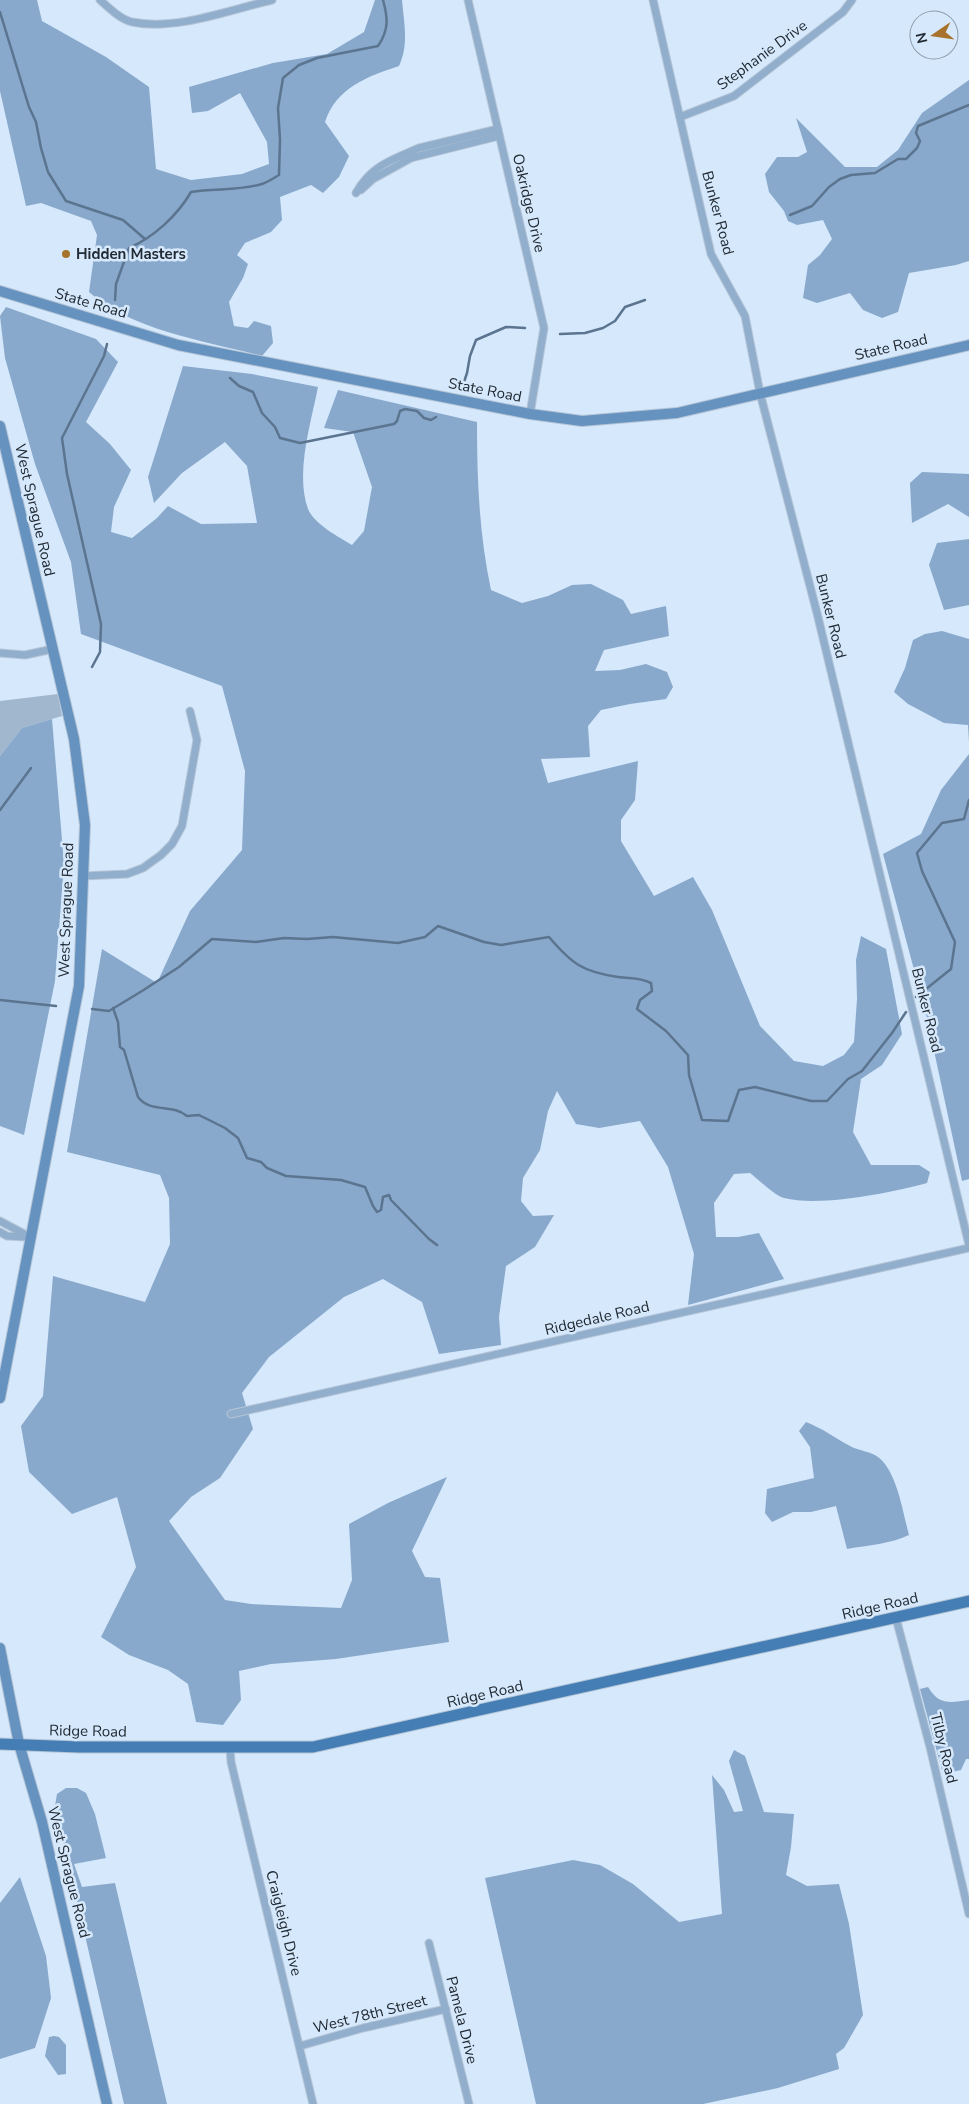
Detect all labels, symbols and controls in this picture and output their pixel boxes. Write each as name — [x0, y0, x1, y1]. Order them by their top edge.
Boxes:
north arrow — [909, 10, 959, 60]
street label: Stephanie Drive — [713, 15, 811, 95]
text: N — [911, 31, 932, 45]
street label: Oakridge Drive — [508, 152, 550, 254]
street label: Bunker Road — [697, 169, 739, 257]
place label: Hidden Masters — [76, 244, 186, 264]
marker: Hidden Masters — [60, 248, 72, 260]
street label: State Road — [53, 283, 129, 323]
street label: State Road — [853, 329, 929, 365]
street label: State Road — [447, 373, 523, 407]
street label: West Sprague Road — [10, 442, 60, 578]
street label: Bunker Road — [811, 572, 851, 660]
street label: West Sprague Road — [54, 842, 78, 978]
street label: Bunker Road — [907, 966, 947, 1054]
street label: Ridgedale Road — [543, 1296, 651, 1340]
street label: Ridge Road — [840, 1588, 920, 1624]
street label: Ridge Road — [445, 1676, 525, 1712]
street label: Tilby Road — [926, 1711, 962, 1785]
street label: Ridge Road — [49, 1720, 127, 1742]
street label: West Sprague Road — [43, 1804, 95, 1940]
street label: Craigleigh Drive — [261, 1868, 307, 1978]
street label: Pamela Drive — [441, 1974, 483, 2066]
street label: West 78th Street — [311, 1990, 430, 2038]

